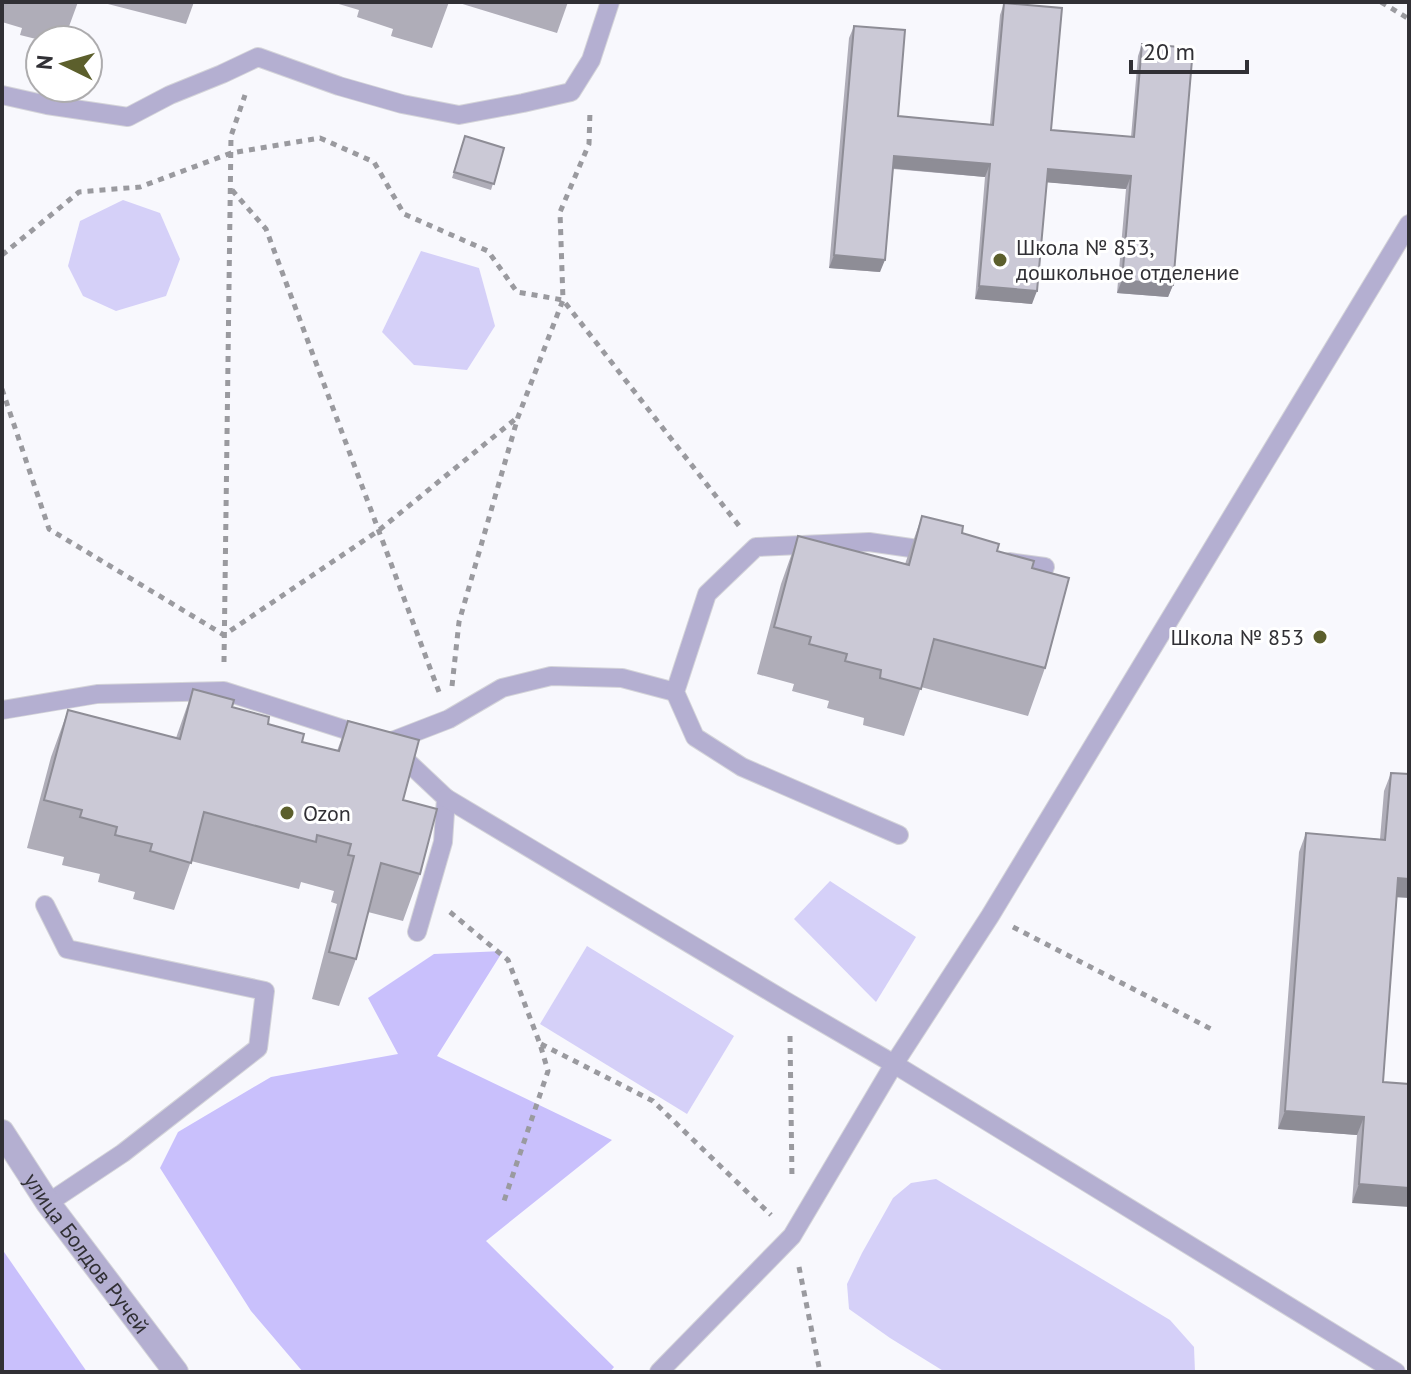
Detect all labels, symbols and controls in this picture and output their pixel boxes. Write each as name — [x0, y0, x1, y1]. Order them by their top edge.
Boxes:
north arrow — [24, 24, 104, 104]
scale bar — [1131, 24, 1247, 74]
text: 20 m — [1143, 36, 1195, 67]
text: N — [29, 54, 59, 71]
place label: Школа № 853, дошкольное отделение — [1016, 233, 1239, 286]
marker: Школа № 853, дошкольное отделение — [991, 251, 1009, 269]
place label: Школа № 853 — [1171, 623, 1304, 651]
marker: Школа № 853 — [1311, 628, 1329, 646]
place label: Ozon — [303, 799, 351, 827]
marker: Ozon — [278, 804, 296, 822]
street label: улица Болдов Ручей — [18, 1167, 156, 1339]

